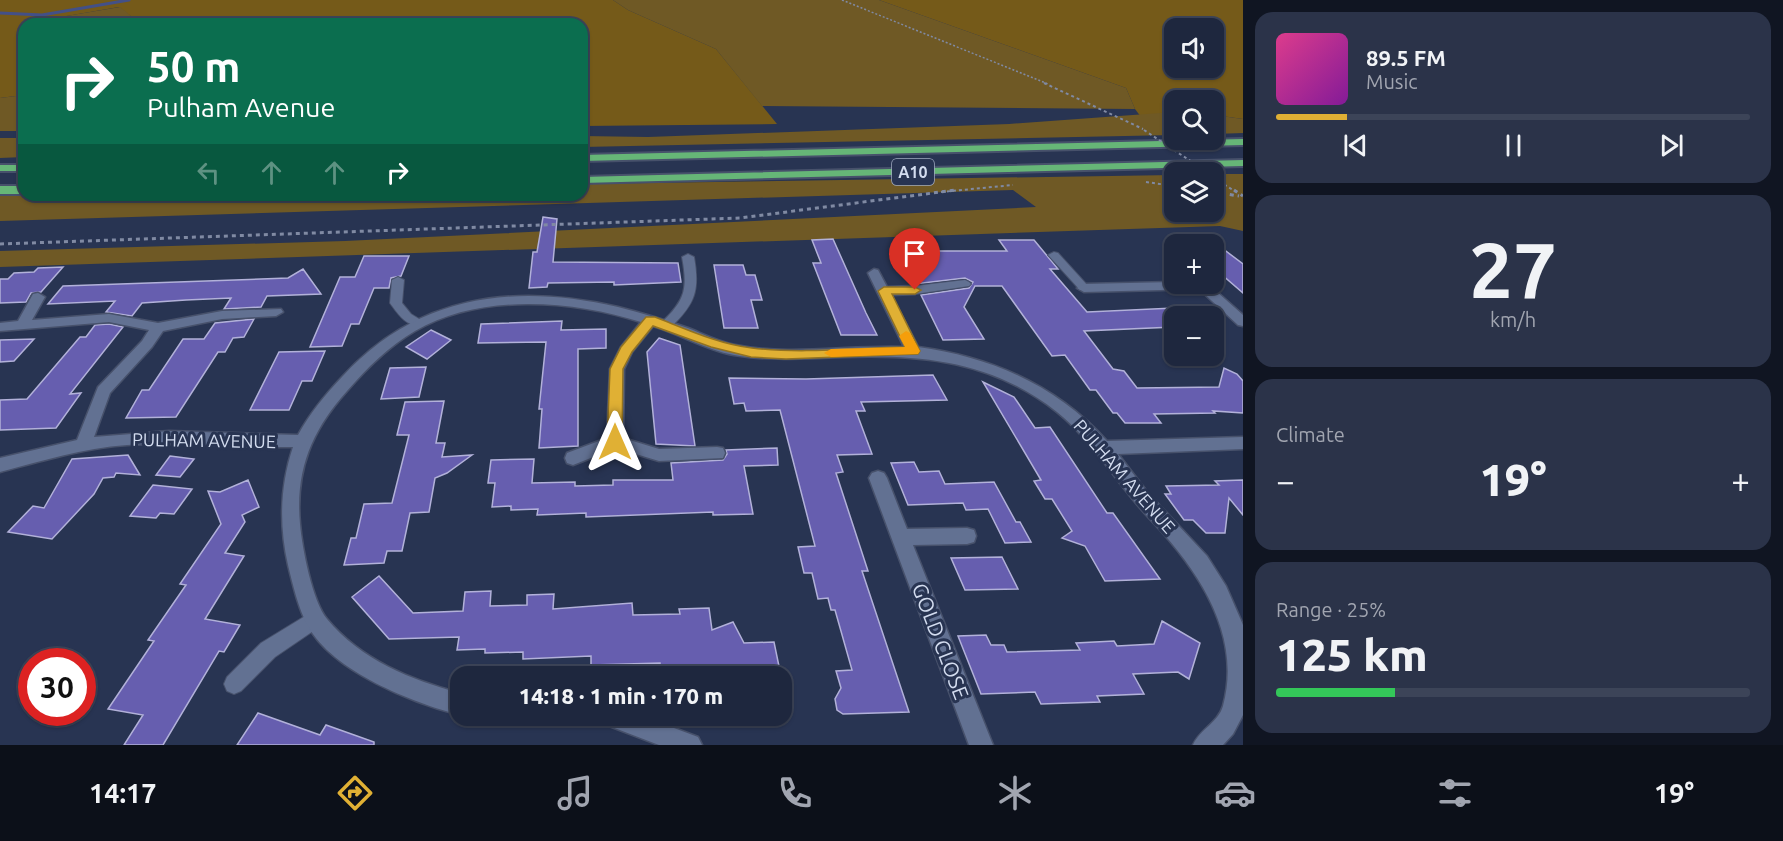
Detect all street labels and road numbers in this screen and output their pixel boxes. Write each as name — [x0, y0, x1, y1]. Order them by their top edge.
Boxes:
road number: A10 — [892, 159, 934, 185]
street label: PULHAM AVENUE — [1070, 415, 1180, 537]
street label: PULHAM AVENUE — [132, 429, 276, 451]
street label: GOLD CLOSE — [908, 580, 974, 702]

